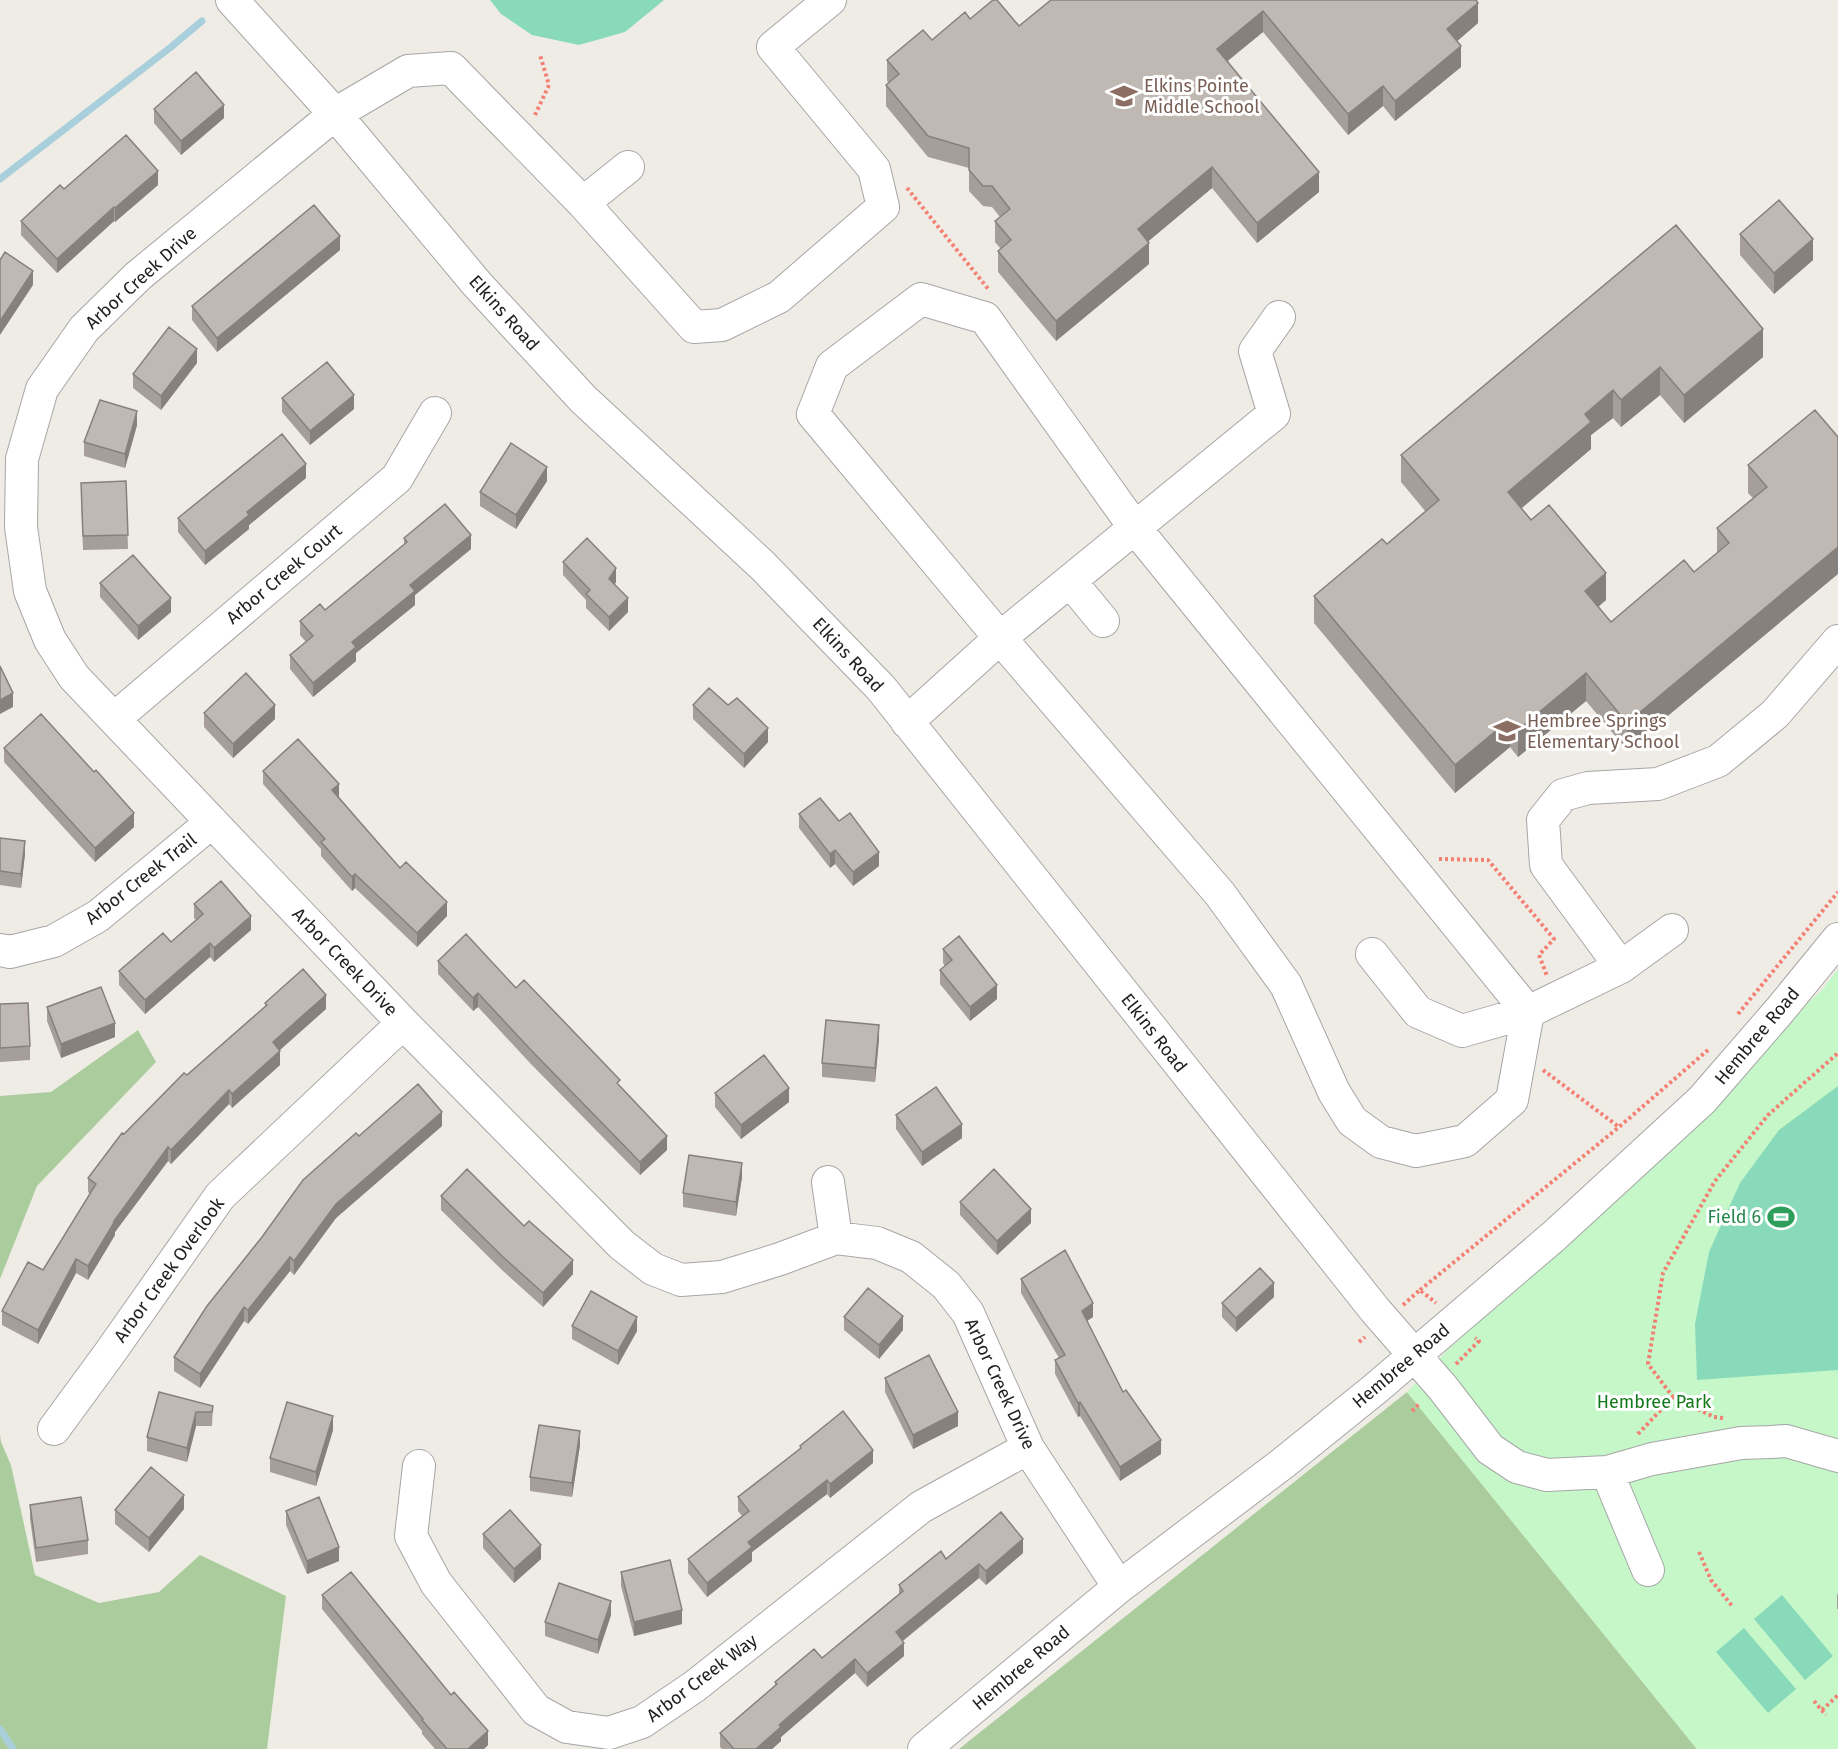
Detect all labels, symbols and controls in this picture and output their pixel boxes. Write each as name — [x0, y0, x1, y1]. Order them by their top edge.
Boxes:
place label: Elkins Pointe Middle School — [1144, 75, 1260, 118]
school or university icon: Elkins Pointe Middle School — [1109, 81, 1139, 111]
street label: Arbor Creek Drive — [81, 222, 201, 334]
street label: Elkins Road — [464, 271, 544, 355]
street label: Arbor Creek Court — [222, 519, 347, 629]
street label: Elkins Road — [808, 613, 888, 697]
place label: Hembree Springs Elementary School — [1527, 710, 1679, 753]
school or university icon: Hembree Springs Elementary School — [1492, 716, 1522, 746]
street label: Arbor Creek Trail — [81, 829, 201, 929]
street label: Arbor Creek Drive — [288, 903, 402, 1021]
street label: Hembree Road — [1710, 983, 1804, 1089]
street label: Elkins Road — [1116, 989, 1192, 1077]
street label: Arbor Creek Overlook — [109, 1193, 229, 1347]
sports icon: Field 6 — [1766, 1202, 1796, 1232]
place label: Field 6 — [1708, 1206, 1761, 1228]
street label: Arbor Creek Drive — [960, 1315, 1040, 1453]
street label: Hembree Road — [1348, 1319, 1454, 1413]
park label: Hembree Park — [1597, 1391, 1712, 1413]
street label: Hembree Road — [968, 1621, 1074, 1715]
street label: Arbor Creek Way — [642, 1629, 762, 1727]

